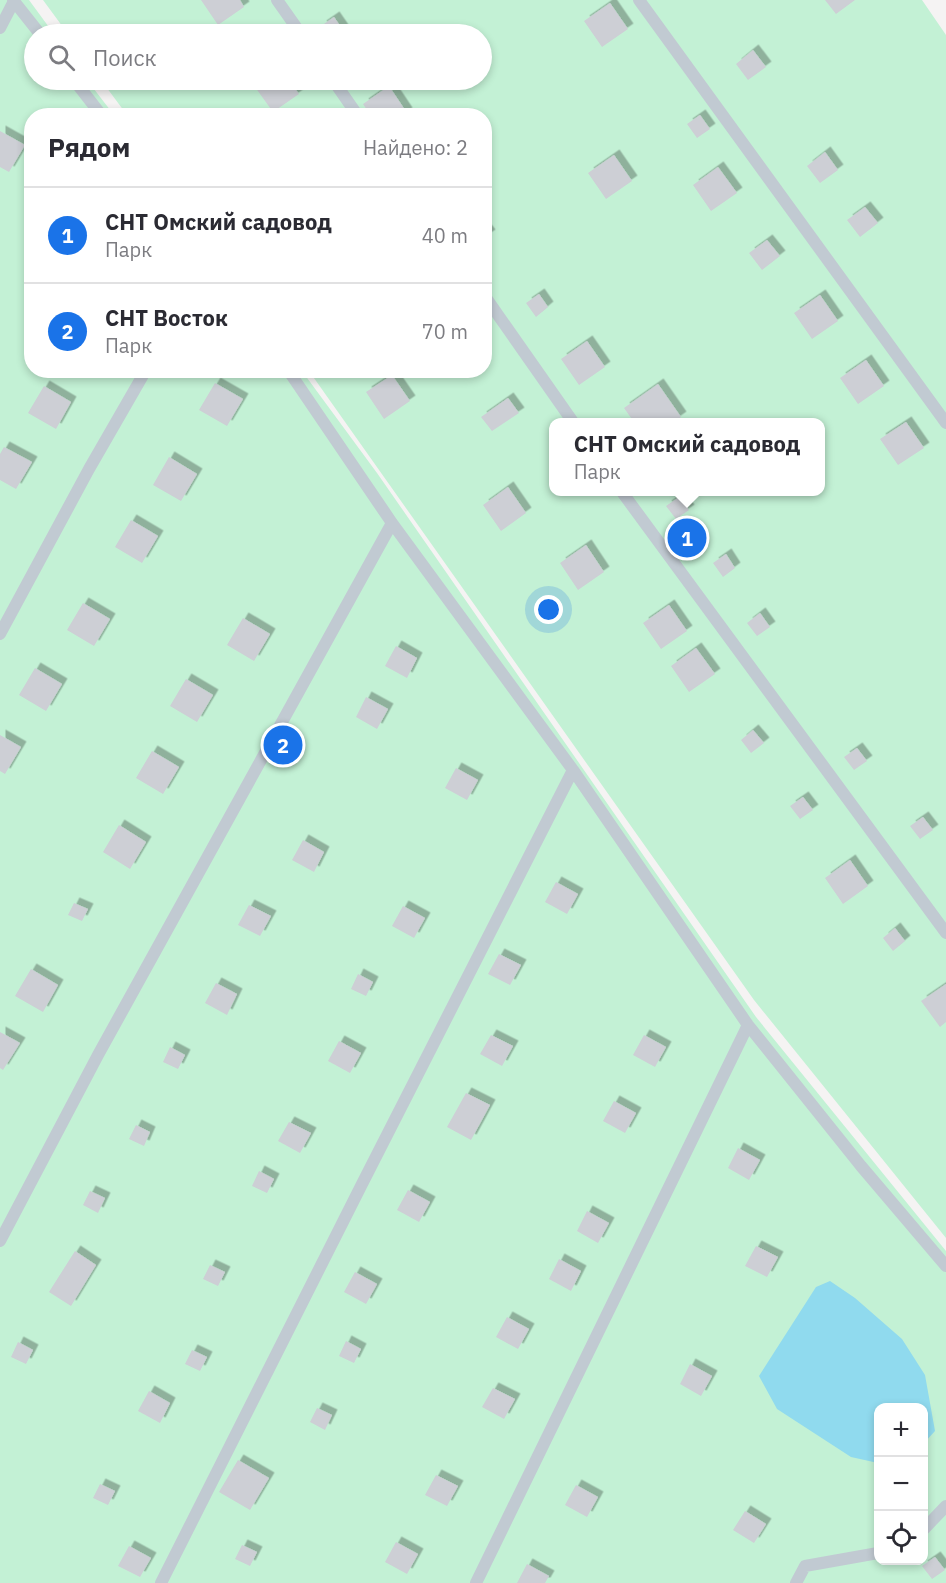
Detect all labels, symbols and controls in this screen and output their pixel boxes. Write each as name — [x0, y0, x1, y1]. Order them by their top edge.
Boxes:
search box — [24, 24, 492, 90]
icon: search — [45, 41, 78, 74]
text: Поиск — [93, 43, 157, 72]
text: Рядом — [48, 130, 130, 164]
text: Найдено: 2 — [363, 134, 468, 161]
text: СНТ Омский садовод — [105, 207, 332, 236]
text: 1 — [62, 222, 74, 249]
text: 40 m — [422, 222, 468, 249]
text: Парк — [105, 236, 152, 263]
text: СНТ Восток — [105, 303, 228, 332]
text: 2 — [62, 318, 74, 345]
text: 70 m — [422, 318, 468, 345]
text: Парк — [105, 332, 152, 359]
popup — [549, 418, 825, 496]
text: СНТ Омский садовод — [574, 429, 800, 458]
text: Парк — [574, 458, 621, 485]
pin: 1 — [668, 516, 706, 560]
your location — [534, 595, 563, 624]
pin: 2 — [264, 722, 302, 768]
map controls — [874, 1403, 928, 1565]
button: + — [874, 1403, 928, 1457]
button: − — [874, 1457, 928, 1511]
button: locate — [874, 1511, 928, 1565]

